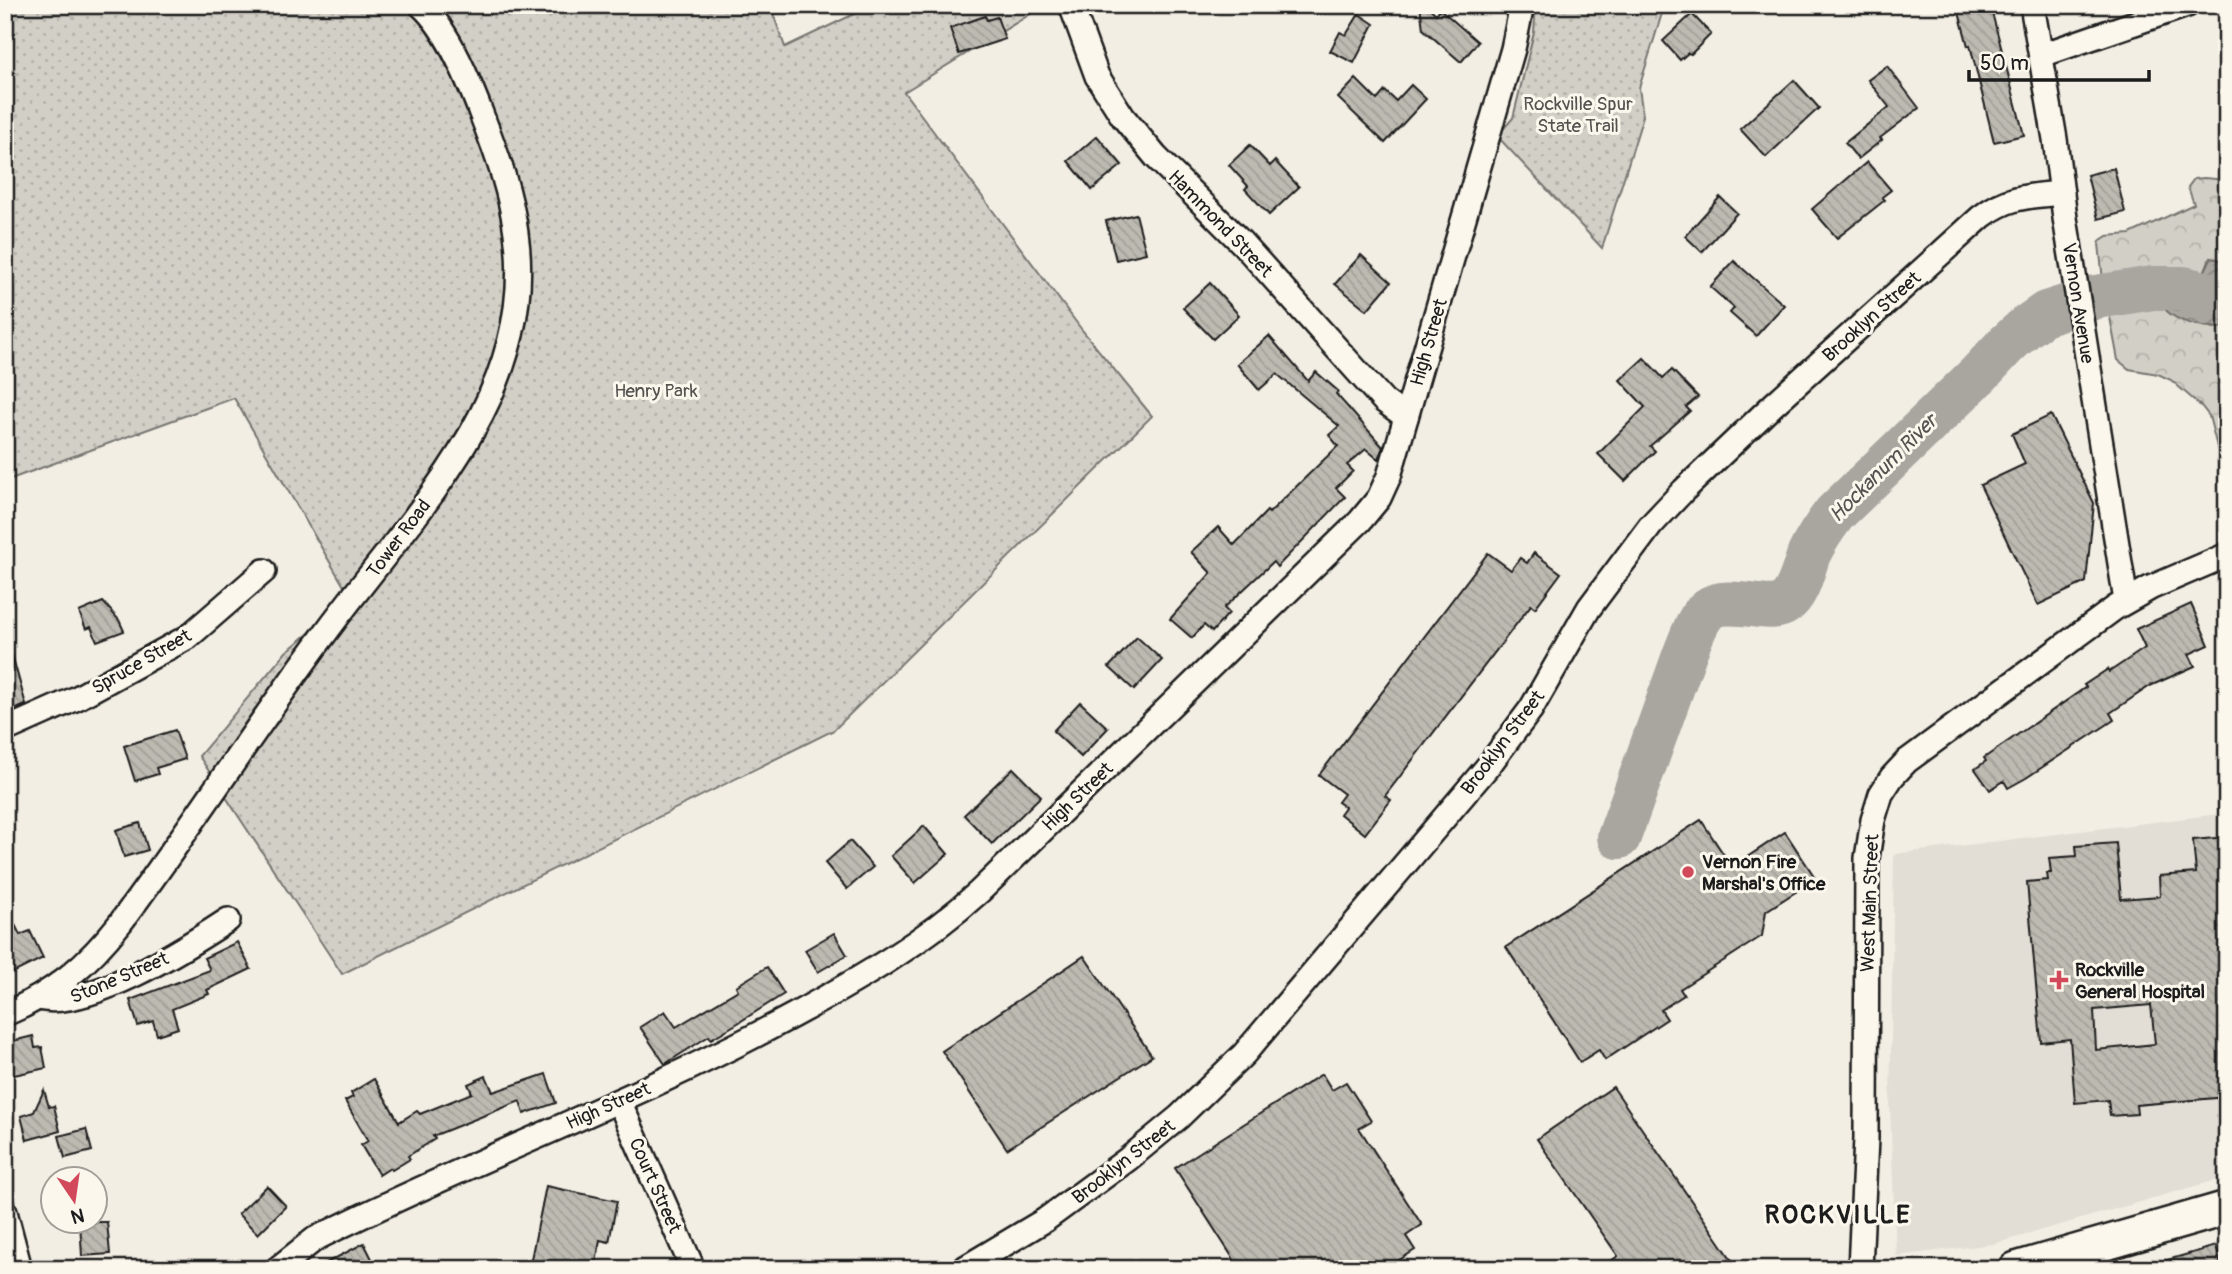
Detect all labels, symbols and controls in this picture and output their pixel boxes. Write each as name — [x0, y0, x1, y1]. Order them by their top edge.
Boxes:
scale bar — [1969, 38, 2150, 82]
text: 50 m — [1980, 50, 2029, 77]
park label: Rockville Spur State Trail — [1523, 92, 1633, 138]
street label: Hammond Street — [1163, 165, 1278, 283]
street label: Vernon Avenue — [2057, 241, 2100, 366]
street label: Brooklyn Street — [1817, 266, 1926, 367]
street label: High Street — [1405, 296, 1453, 389]
park label: Henry Park — [614, 379, 698, 403]
water label: Hockanum River — [1824, 407, 1945, 528]
street label: Tower Road — [361, 495, 436, 583]
street label: Spruce Street — [87, 624, 196, 700]
street label: Brooklyn Street — [1456, 685, 1550, 800]
street label: High Street — [1037, 757, 1119, 837]
street label: West Main Street — [1856, 833, 1884, 972]
place label: Vernon Fire Marshal's Office — [1702, 850, 1826, 896]
marker: Vernon Fire Marshal's Office — [1680, 864, 1696, 880]
street label: Stone Street — [67, 946, 172, 1009]
place label: Rockville General Hospital — [2075, 958, 2205, 1004]
marker: Rockville General Hospital — [2049, 970, 2069, 990]
street label: High Street — [563, 1077, 655, 1135]
street label: Brooklyn Street — [1067, 1114, 1180, 1210]
street label: Court Street — [623, 1134, 687, 1237]
north arrow — [38, 1166, 108, 1236]
district label: ROCKVILLE — [1764, 1199, 1912, 1231]
text: N — [68, 1202, 87, 1229]

